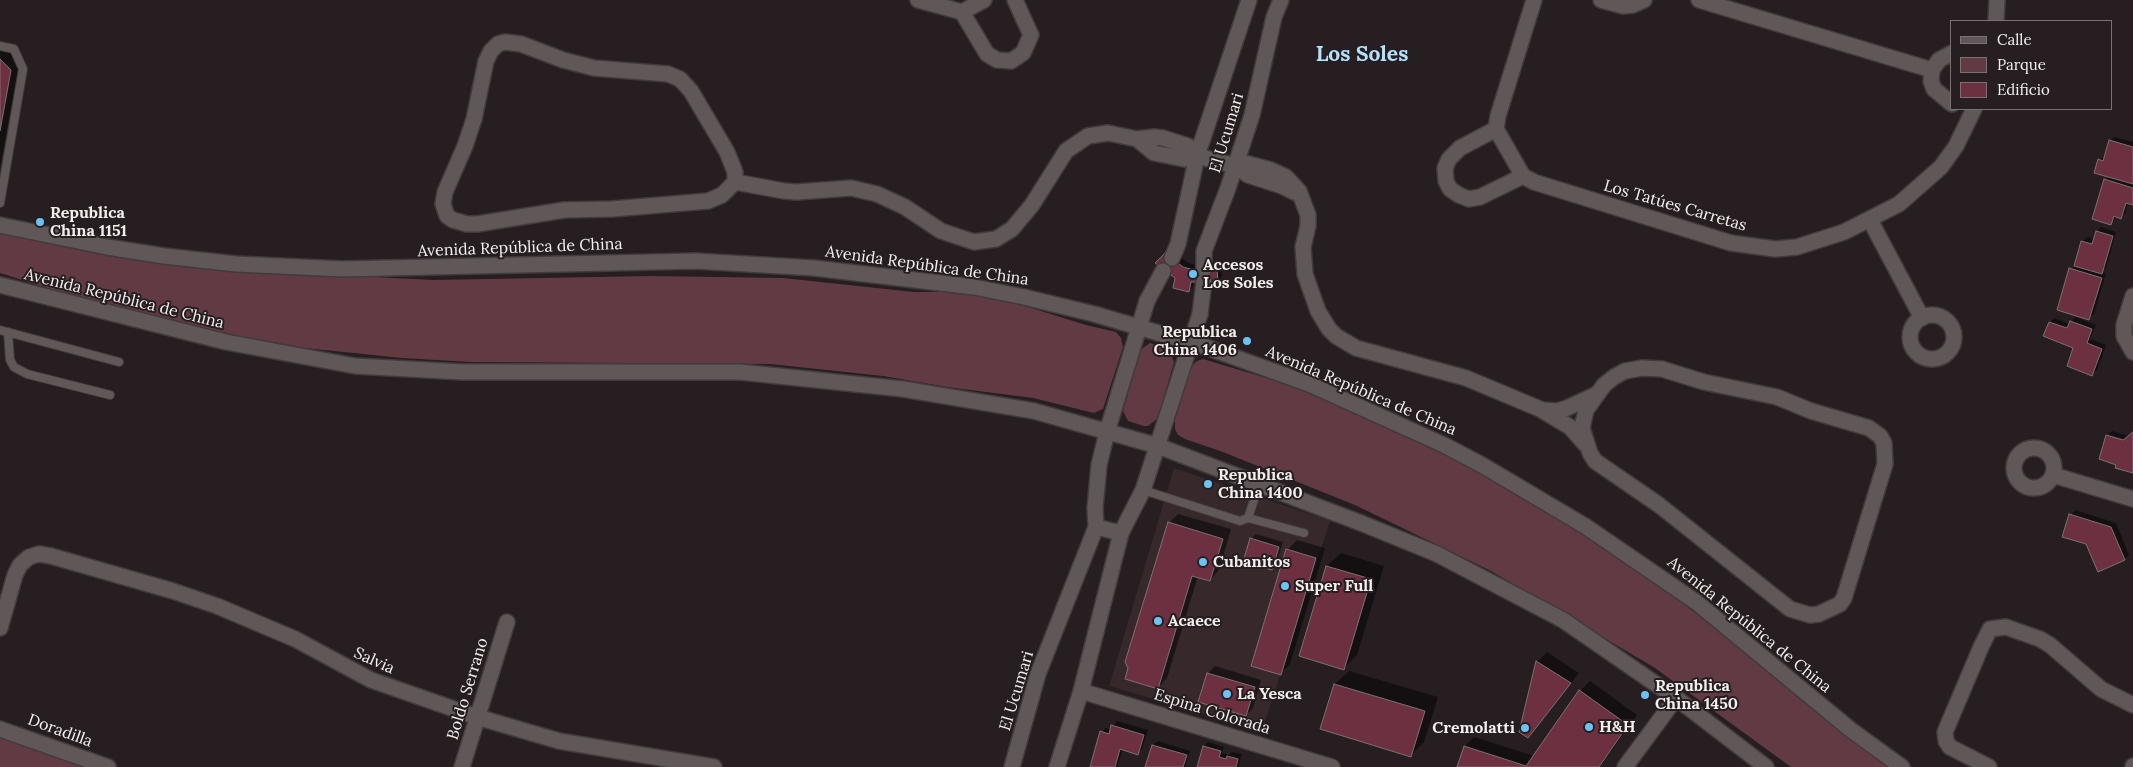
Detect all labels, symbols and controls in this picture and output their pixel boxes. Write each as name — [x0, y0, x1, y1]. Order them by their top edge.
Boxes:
legend — [1950, 20, 2113, 110]
text: Calle — [1997, 30, 2032, 49]
district label: Los Soles — [1316, 42, 1408, 68]
text: Parque — [1997, 55, 2046, 74]
text: Edificio — [1997, 80, 2050, 99]
street label: El Ucumari — [1206, 91, 1248, 175]
street label: Los Tatúes Carretas — [1601, 176, 1749, 236]
place label: Republica China 1151 — [50, 203, 127, 241]
marker: Republica China 1151 — [34, 216, 46, 228]
street label: Avenida República de China — [417, 235, 623, 261]
street label: Avenida República de China — [824, 242, 1030, 290]
place label: Accesos Los Soles — [1203, 255, 1274, 293]
street label: Avenida República de China — [22, 265, 226, 333]
marker: Accesos Los Soles — [1187, 268, 1199, 280]
place label: Republica China 1406 — [1153, 322, 1237, 360]
marker: Republica China 1406 — [1241, 335, 1253, 347]
street label: Avenida República de China — [1263, 342, 1459, 440]
place label: Republica China 1400 — [1218, 465, 1303, 503]
marker: Republica China 1400 — [1202, 478, 1214, 490]
place label: Cubanitos — [1213, 552, 1290, 572]
street label: Avenida República de China — [1663, 553, 1835, 697]
marker: Cubanitos — [1197, 556, 1209, 568]
place label: Super Full — [1295, 576, 1373, 596]
marker: Super Full — [1279, 580, 1291, 592]
place label: Acaece — [1168, 611, 1221, 631]
marker: Acaece — [1152, 615, 1164, 627]
street label: Boldo Serrano — [443, 636, 493, 742]
street label: Salvia — [351, 644, 397, 678]
street label: El Ucumari — [996, 649, 1038, 733]
place label: Republica China 1450 — [1655, 676, 1738, 714]
place label: La Yesca — [1237, 684, 1302, 704]
street label: Espina Colorada — [1151, 685, 1273, 739]
marker: La Yesca — [1221, 688, 1233, 700]
marker: Republica China 1450 — [1639, 689, 1651, 701]
street label: Doradilla — [25, 710, 95, 752]
place label: H&H — [1599, 717, 1636, 737]
place label: Cremolatti — [1432, 718, 1515, 738]
marker: H&H — [1583, 721, 1595, 733]
marker: Cremolatti — [1519, 722, 1531, 734]

